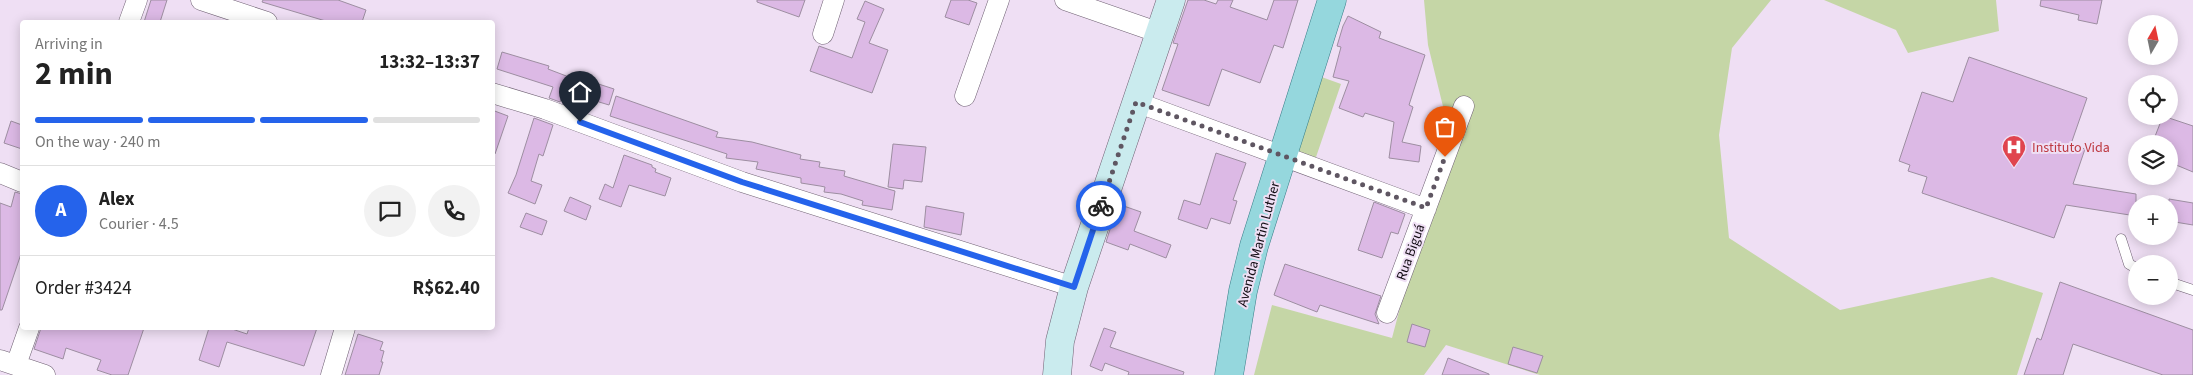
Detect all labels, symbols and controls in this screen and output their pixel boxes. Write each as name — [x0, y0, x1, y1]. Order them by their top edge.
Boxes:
north arrow — [2128, 15, 2178, 65]
map controls — [2128, 15, 2178, 305]
text: Arriving in — [35, 33, 103, 55]
text: 13:32–13:37 — [379, 49, 480, 76]
text: 2 min — [35, 51, 113, 97]
pin — [559, 71, 601, 122]
button: locate — [2128, 75, 2178, 125]
icon: home — [566, 78, 594, 106]
pin — [1424, 106, 1466, 157]
icon: bag — [1431, 113, 1459, 141]
text: On the way · 240 m — [35, 131, 160, 153]
hospital icon: Instituto Vida — [2001, 134, 2027, 168]
button: layers — [2128, 135, 2178, 185]
place label: Instituto Vida — [2032, 138, 2110, 158]
street label: Avenida Martin Luther — [1233, 179, 1285, 309]
courier — [1076, 181, 1126, 231]
button: chat — [364, 185, 416, 237]
button: phone — [428, 185, 480, 237]
text: Alex — [99, 186, 135, 213]
icon: bike — [1087, 192, 1115, 220]
button: + — [2128, 195, 2178, 245]
text: A — [56, 197, 66, 224]
text: Courier · 4.5 — [99, 213, 179, 235]
street label: Rua Biguá — [1391, 221, 1430, 283]
button: − — [2128, 255, 2178, 305]
text: Order #3424 — [35, 275, 132, 302]
text: R$62.40 — [412, 275, 480, 302]

